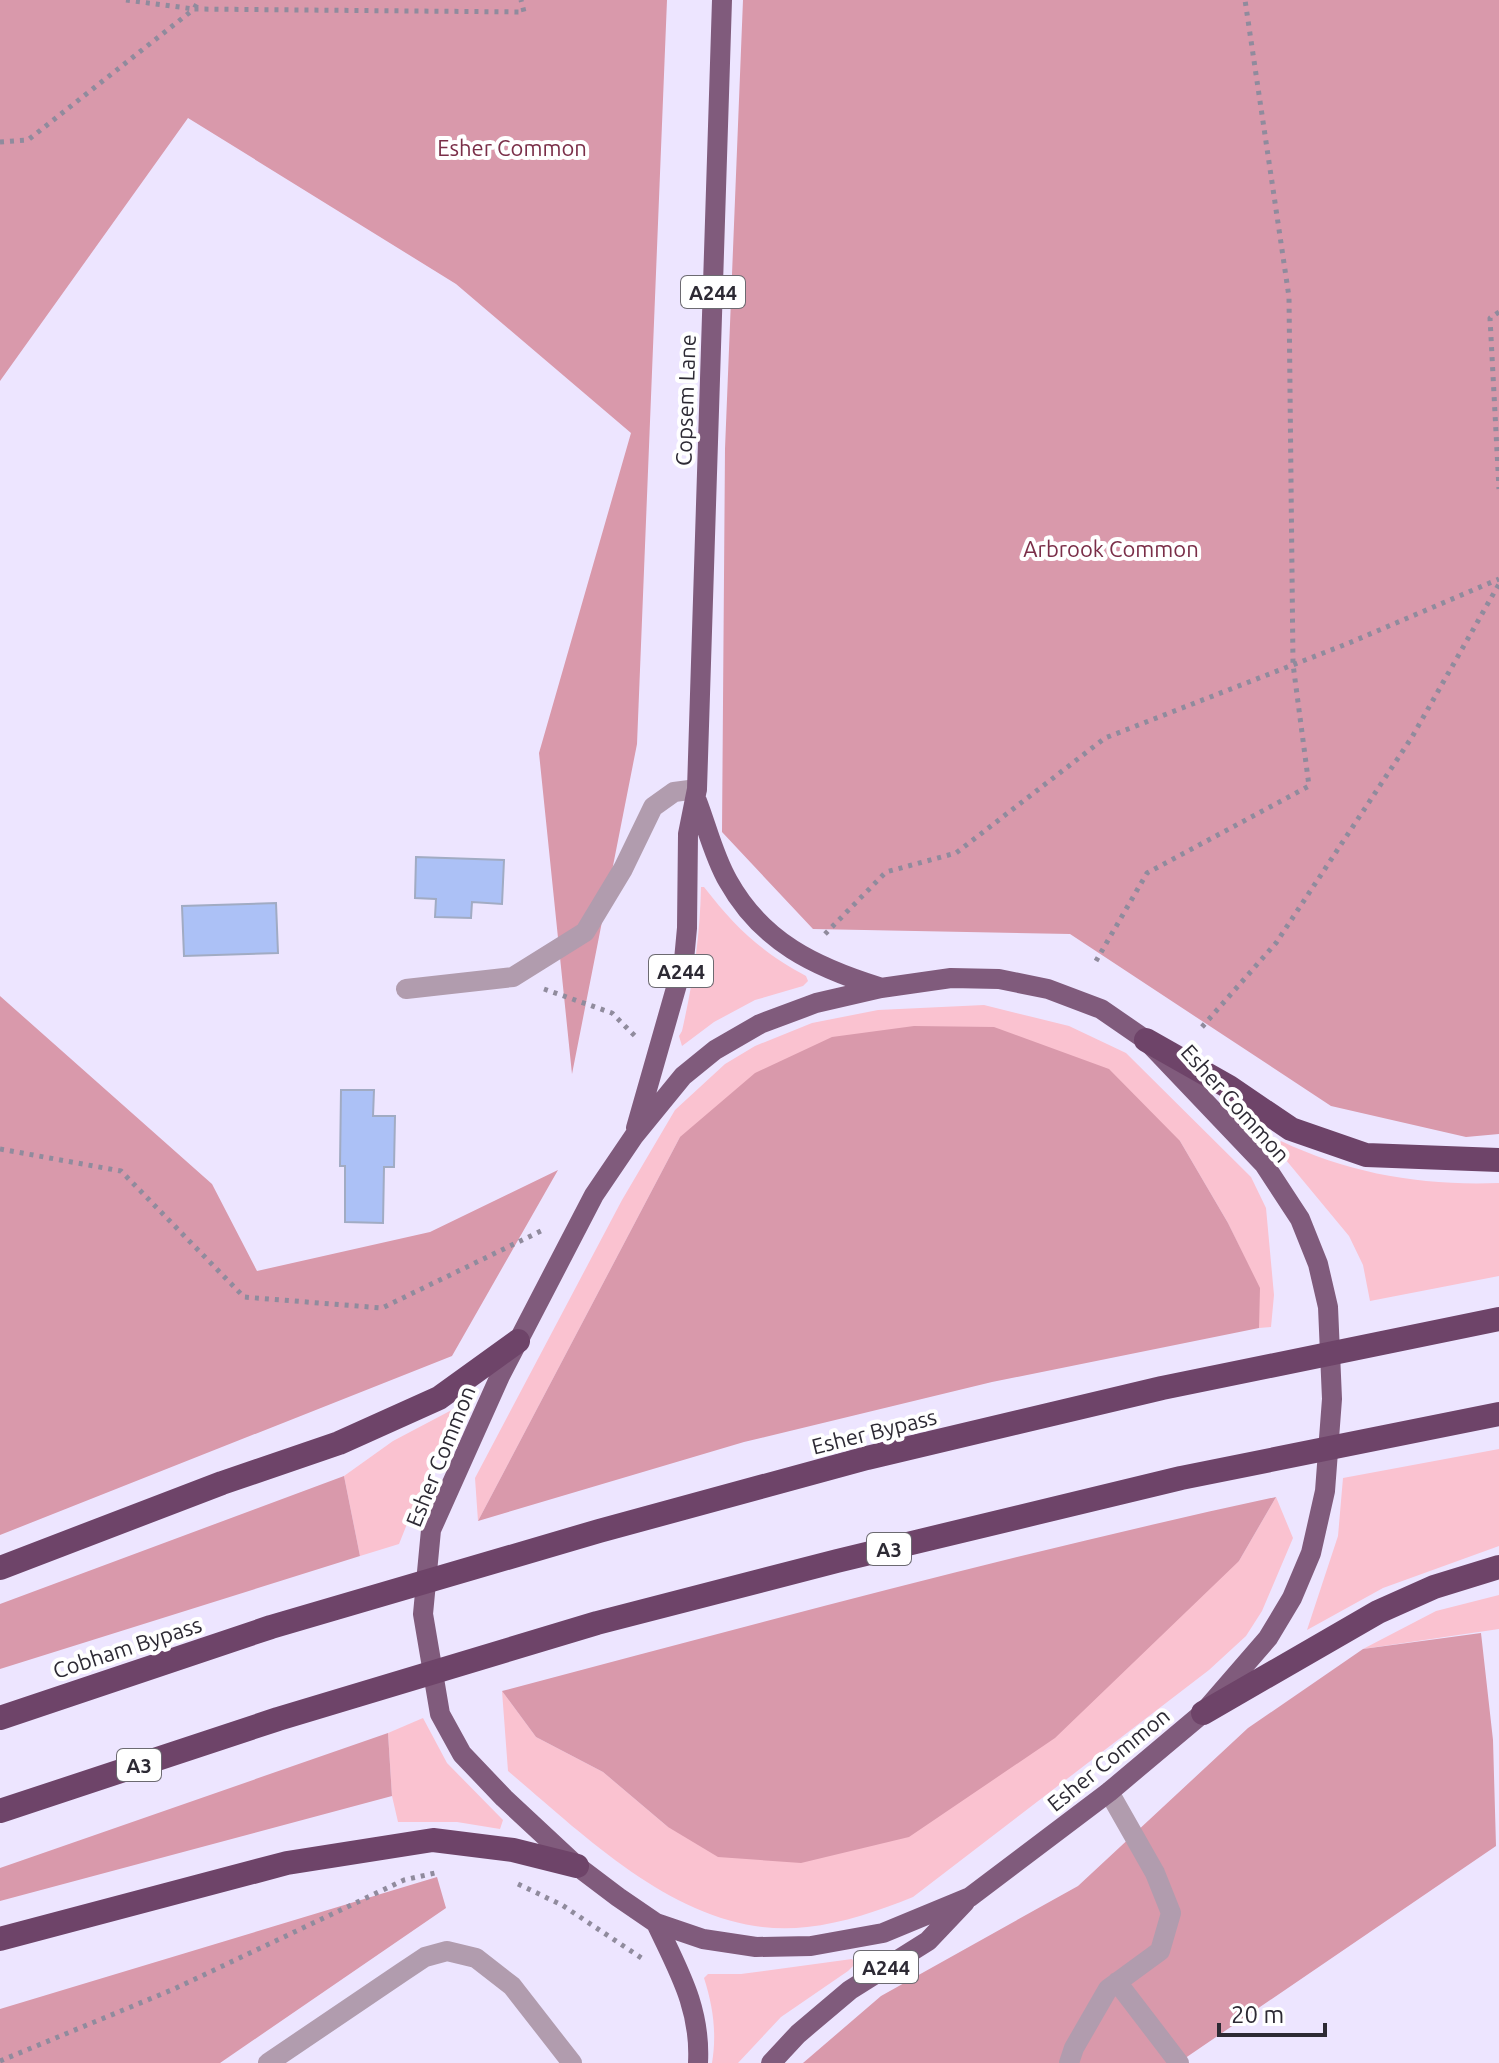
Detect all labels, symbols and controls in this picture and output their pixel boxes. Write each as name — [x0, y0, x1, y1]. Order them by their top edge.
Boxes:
park label: Esher Common — [437, 135, 587, 160]
road number: A244 — [681, 276, 745, 308]
street label: Copsem Lane — [670, 334, 700, 466]
park label: Arbrook Common — [1023, 536, 1199, 561]
road number: A244 — [649, 955, 713, 987]
street label: Esher Common — [1177, 1039, 1295, 1167]
street label: Esher Common — [400, 1382, 480, 1530]
street label: Esher Bypass — [809, 1403, 939, 1459]
road number: A3 — [867, 1533, 911, 1565]
street label: Cobham Bypass — [49, 1611, 205, 1683]
street label: Esher Common — [1042, 1702, 1174, 1816]
road number: A3 — [117, 1749, 161, 1781]
road number: A244 — [854, 1951, 918, 1983]
scale bar — [1219, 1987, 1325, 2037]
text: 20 m — [1231, 2001, 1284, 2028]

